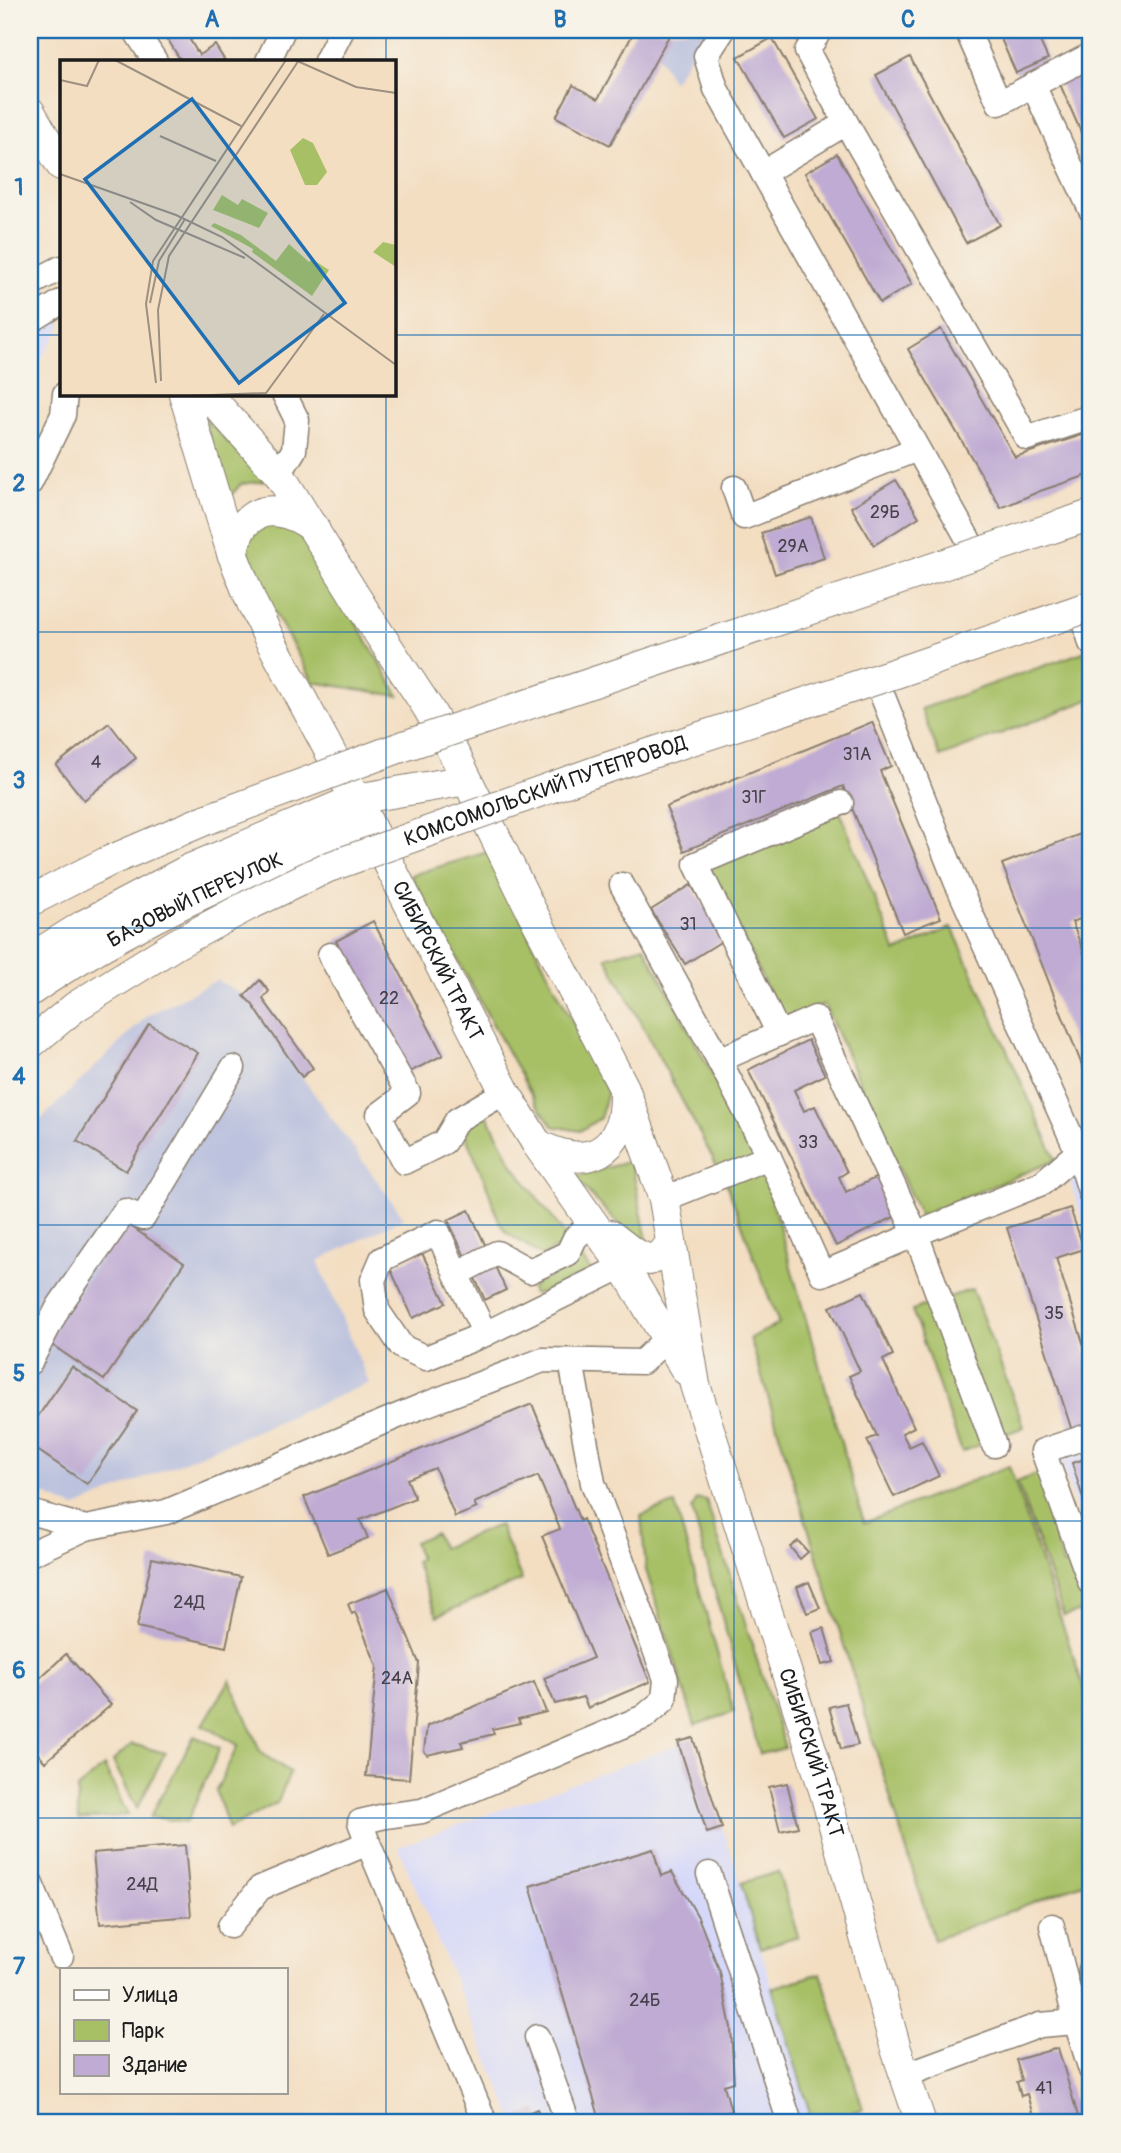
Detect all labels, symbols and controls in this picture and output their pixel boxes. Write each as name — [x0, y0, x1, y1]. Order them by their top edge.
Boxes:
text: A — [205, 5, 220, 34]
text: B — [553, 5, 567, 34]
text: C — [901, 5, 915, 34]
inset map — [60, 60, 396, 396]
text: 1 — [15, 173, 24, 202]
text: 2 — [13, 469, 26, 498]
house number: 29Б — [870, 501, 900, 524]
house number: 29А — [777, 535, 809, 558]
street label: КОМСОМОЛЬСКИЙ ПУТЕПРОВОД — [401, 729, 690, 853]
house number: 31А — [843, 743, 872, 766]
house number: 4 — [91, 751, 102, 774]
text: 3 — [13, 766, 25, 795]
house number: 31Г — [741, 786, 767, 809]
street label: БАЗОВЫЙ ПЕРЕУЛОК — [103, 846, 287, 954]
street label: СИБИРСКИЙ ТРАКТ — [386, 876, 490, 1045]
house number: 31 — [679, 913, 697, 936]
house number: 22 — [379, 987, 399, 1010]
text: 4 — [12, 1062, 26, 1091]
house number: 33 — [798, 1131, 818, 1154]
house number: 35 — [1044, 1302, 1064, 1325]
text: 5 — [13, 1359, 25, 1388]
house number: 24Д — [173, 1591, 205, 1614]
text: 6 — [12, 1656, 26, 1685]
street label: СИБИРСКИЙ ТРАКТ — [772, 1665, 850, 1841]
house number: 24А — [381, 1667, 413, 1690]
house number: 24Д — [126, 1873, 158, 1896]
text: 7 — [13, 1952, 26, 1981]
legend — [60, 1968, 287, 2094]
text: Улица — [122, 1982, 178, 2009]
house number: 24Б — [629, 1989, 661, 2012]
text: Парк — [122, 2018, 165, 2045]
text: Здание — [122, 2052, 188, 2079]
house number: 41 — [1035, 2077, 1053, 2100]

